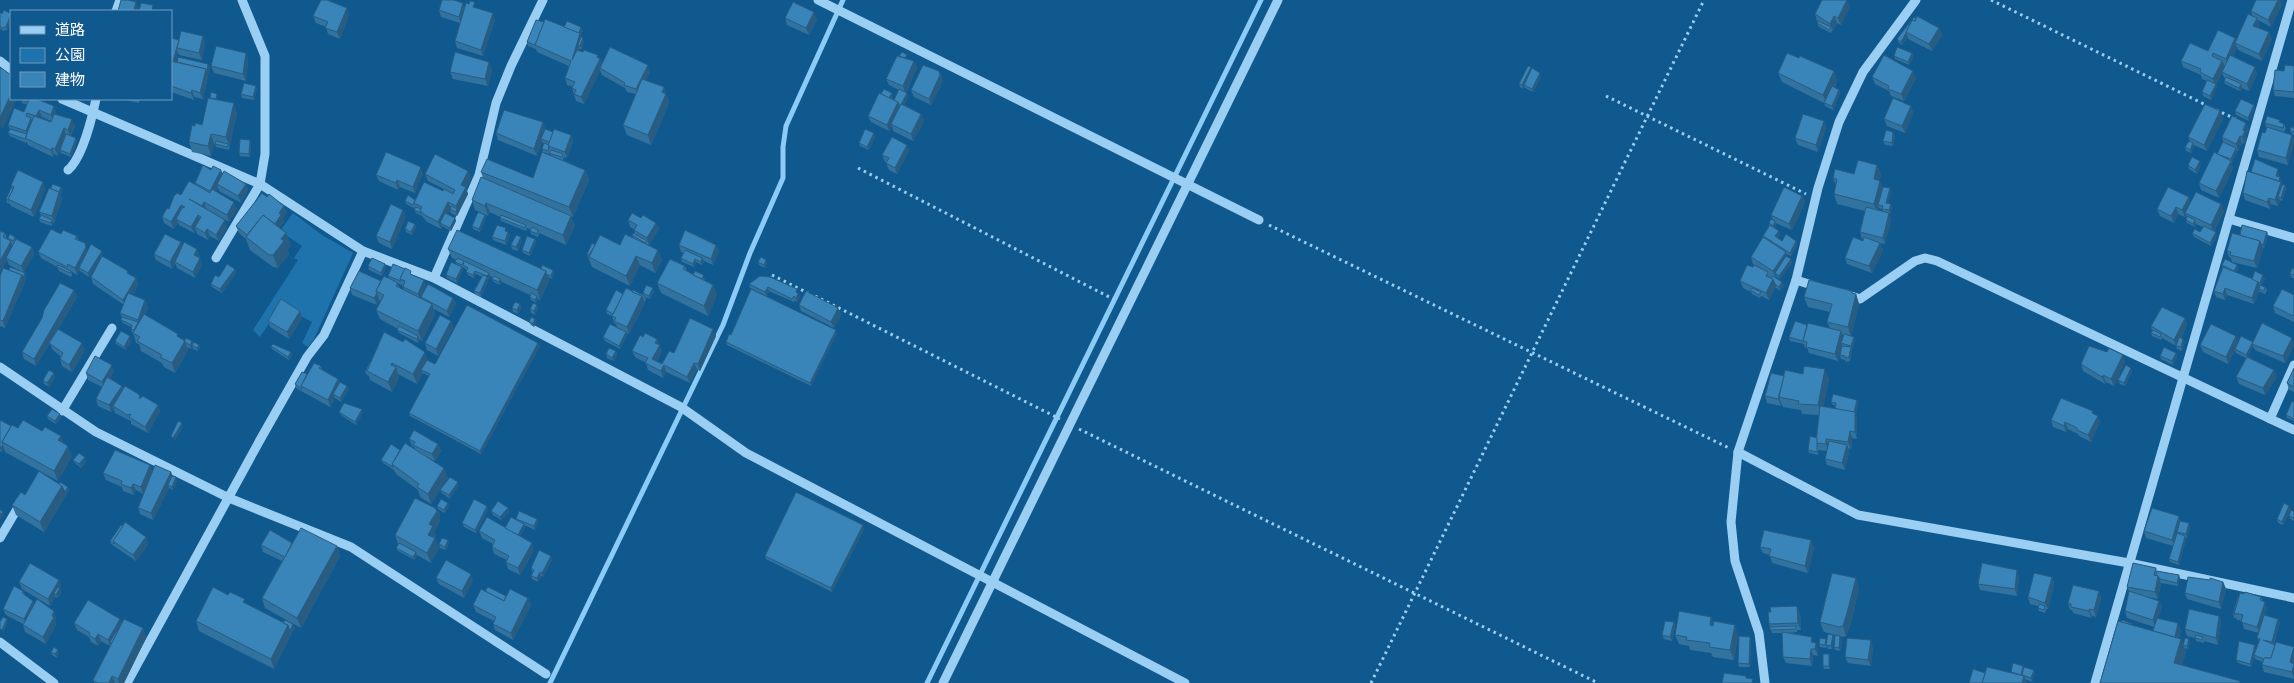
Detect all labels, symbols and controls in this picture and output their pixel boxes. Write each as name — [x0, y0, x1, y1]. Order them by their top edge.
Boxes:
legend — [10, 10, 172, 100]
text: 道路 — [55, 21, 85, 38]
text: 公園 — [55, 46, 85, 63]
text: 建物 — [55, 71, 85, 88]

